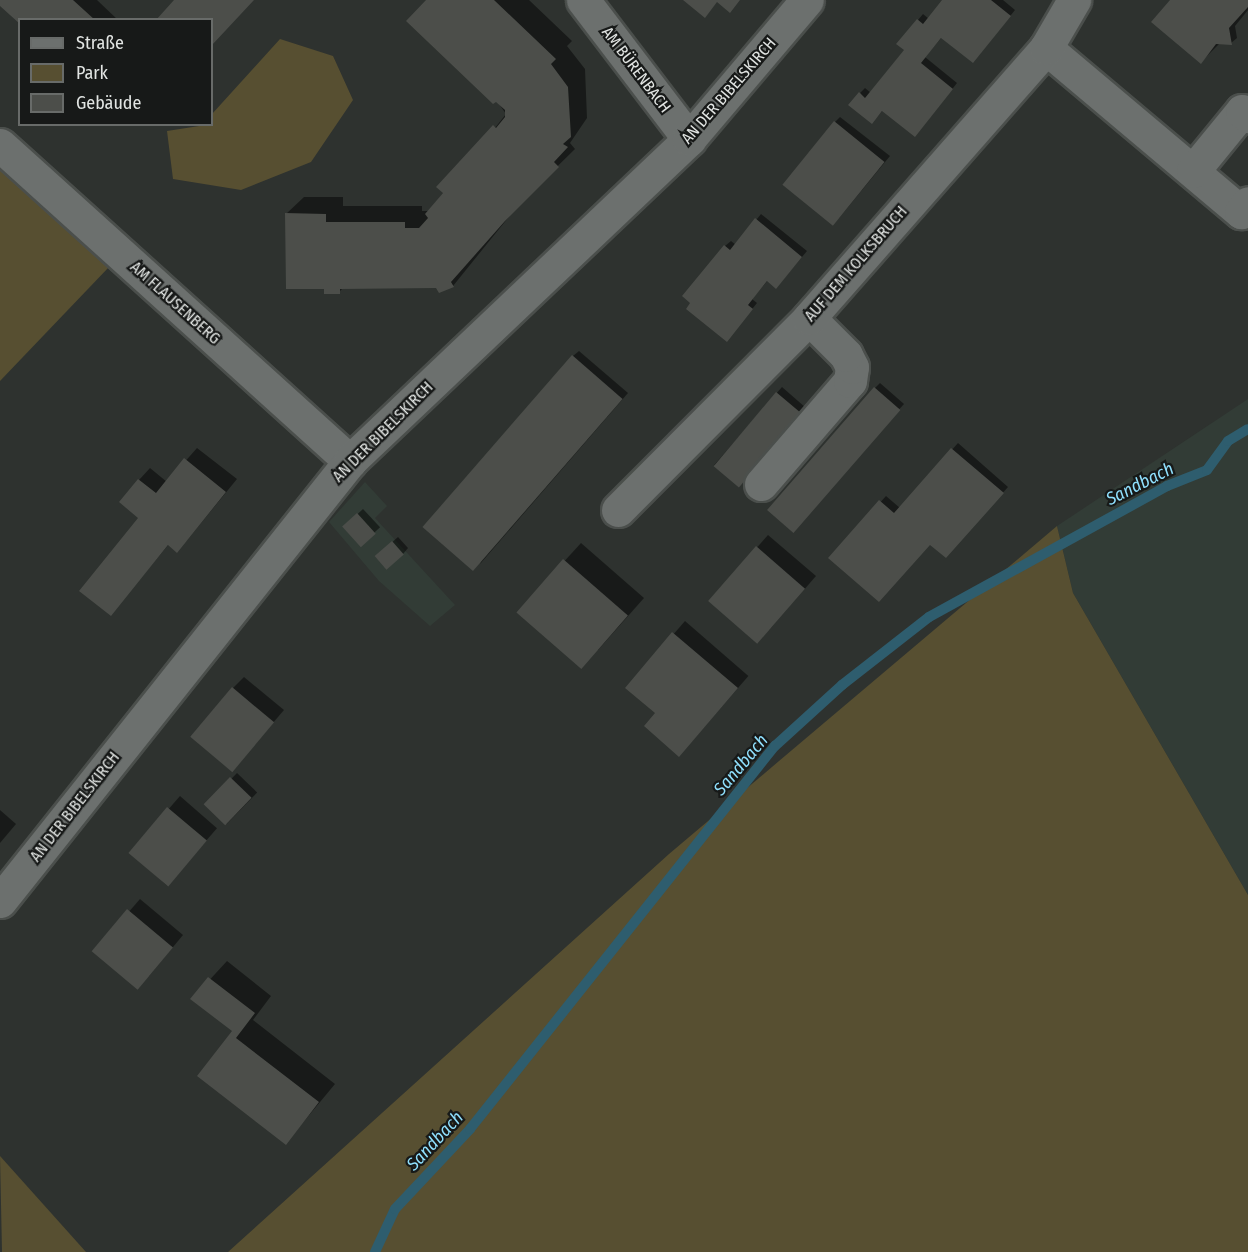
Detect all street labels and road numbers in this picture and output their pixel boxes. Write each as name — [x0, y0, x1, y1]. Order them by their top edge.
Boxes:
street label: AM BÜRENBACH — [598, 23, 674, 117]
street label: AN DER BIBELSKIRCH — [678, 34, 780, 148]
street label: AUF DEM KOLKSBRUCH — [801, 202, 911, 326]
street label: AM FLAUSENBERG — [126, 258, 224, 348]
street label: AN DER BIBELSKIRCH — [329, 378, 437, 486]
street label: AN DER BIBELSKIRCH — [26, 748, 124, 866]

